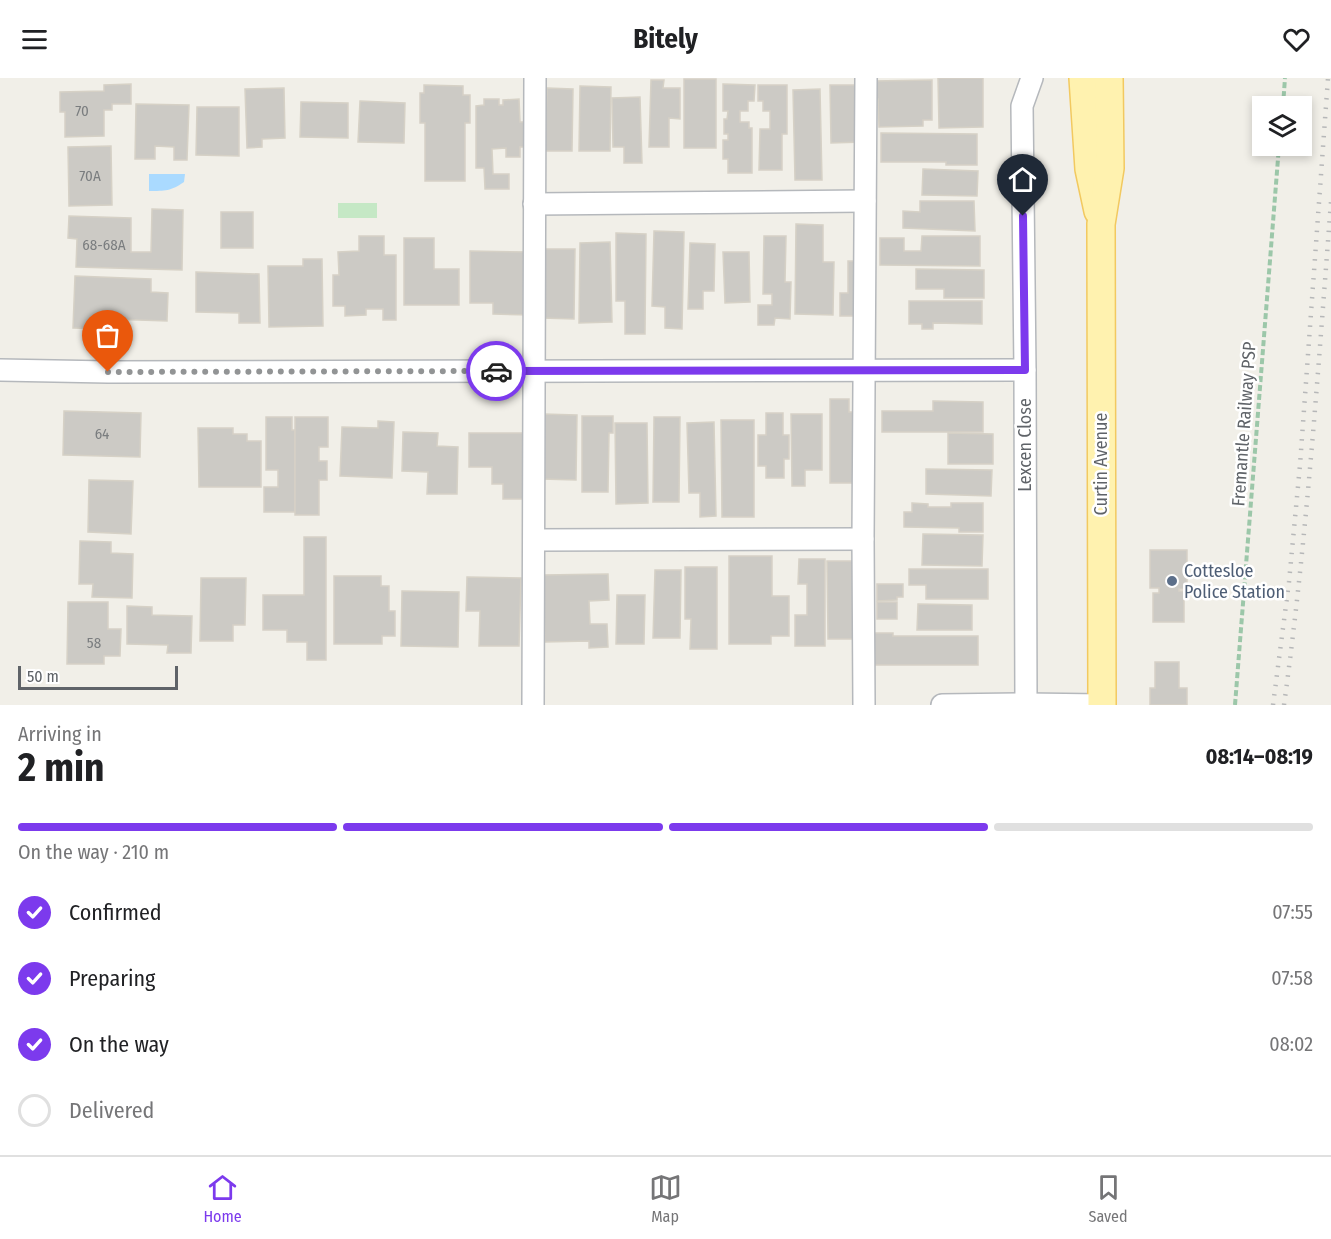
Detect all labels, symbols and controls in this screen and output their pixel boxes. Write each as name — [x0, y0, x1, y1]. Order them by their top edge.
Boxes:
icon: menu — [18, 23, 51, 56]
text: Bitely — [633, 23, 698, 55]
icon: heart — [1280, 23, 1313, 56]
map controls — [1252, 96, 1312, 156]
button: layers — [1252, 96, 1312, 156]
house number: 70 — [75, 102, 89, 120]
pin — [997, 154, 1048, 216]
icon: home — [1006, 163, 1039, 196]
house number: 70A — [79, 167, 101, 185]
house number: 68-68A — [82, 236, 126, 254]
pin — [82, 310, 133, 372]
icon: bag — [91, 319, 124, 352]
courier — [466, 341, 526, 401]
street label: Fremantle Railway PSP — [1227, 341, 1261, 507]
icon: car — [480, 355, 513, 388]
street label: Lexcen Close — [1014, 398, 1036, 492]
street label: Curtin Avenue — [1090, 413, 1112, 515]
house number: 64 — [95, 425, 109, 443]
place label: Cottesloe Police Station — [1184, 560, 1285, 603]
marker: Cottesloe Police Station — [1165, 574, 1179, 588]
house number: 58 — [87, 634, 101, 652]
scale bar — [18, 663, 178, 690]
text: 50 m — [27, 667, 59, 686]
text: Arriving in — [18, 722, 102, 746]
text: 08:14–08:19 — [1205, 743, 1313, 770]
text: 2 min — [18, 745, 104, 791]
text: On the way · 210 m — [18, 840, 169, 864]
icon: check — [18, 896, 51, 929]
text: Confirmed — [69, 899, 162, 926]
text: 07:55 — [1272, 900, 1313, 924]
icon: check — [18, 962, 51, 995]
text: Preparing — [69, 965, 155, 992]
text: 07:58 — [1271, 966, 1313, 990]
icon: check — [18, 1028, 51, 1061]
text: On the way — [69, 1031, 169, 1058]
text: 08:02 — [1269, 1032, 1313, 1056]
text: Delivered — [69, 1097, 154, 1124]
tab: Home — [203, 1171, 242, 1226]
tab: Map — [649, 1171, 682, 1226]
tab: Saved — [1088, 1171, 1128, 1226]

